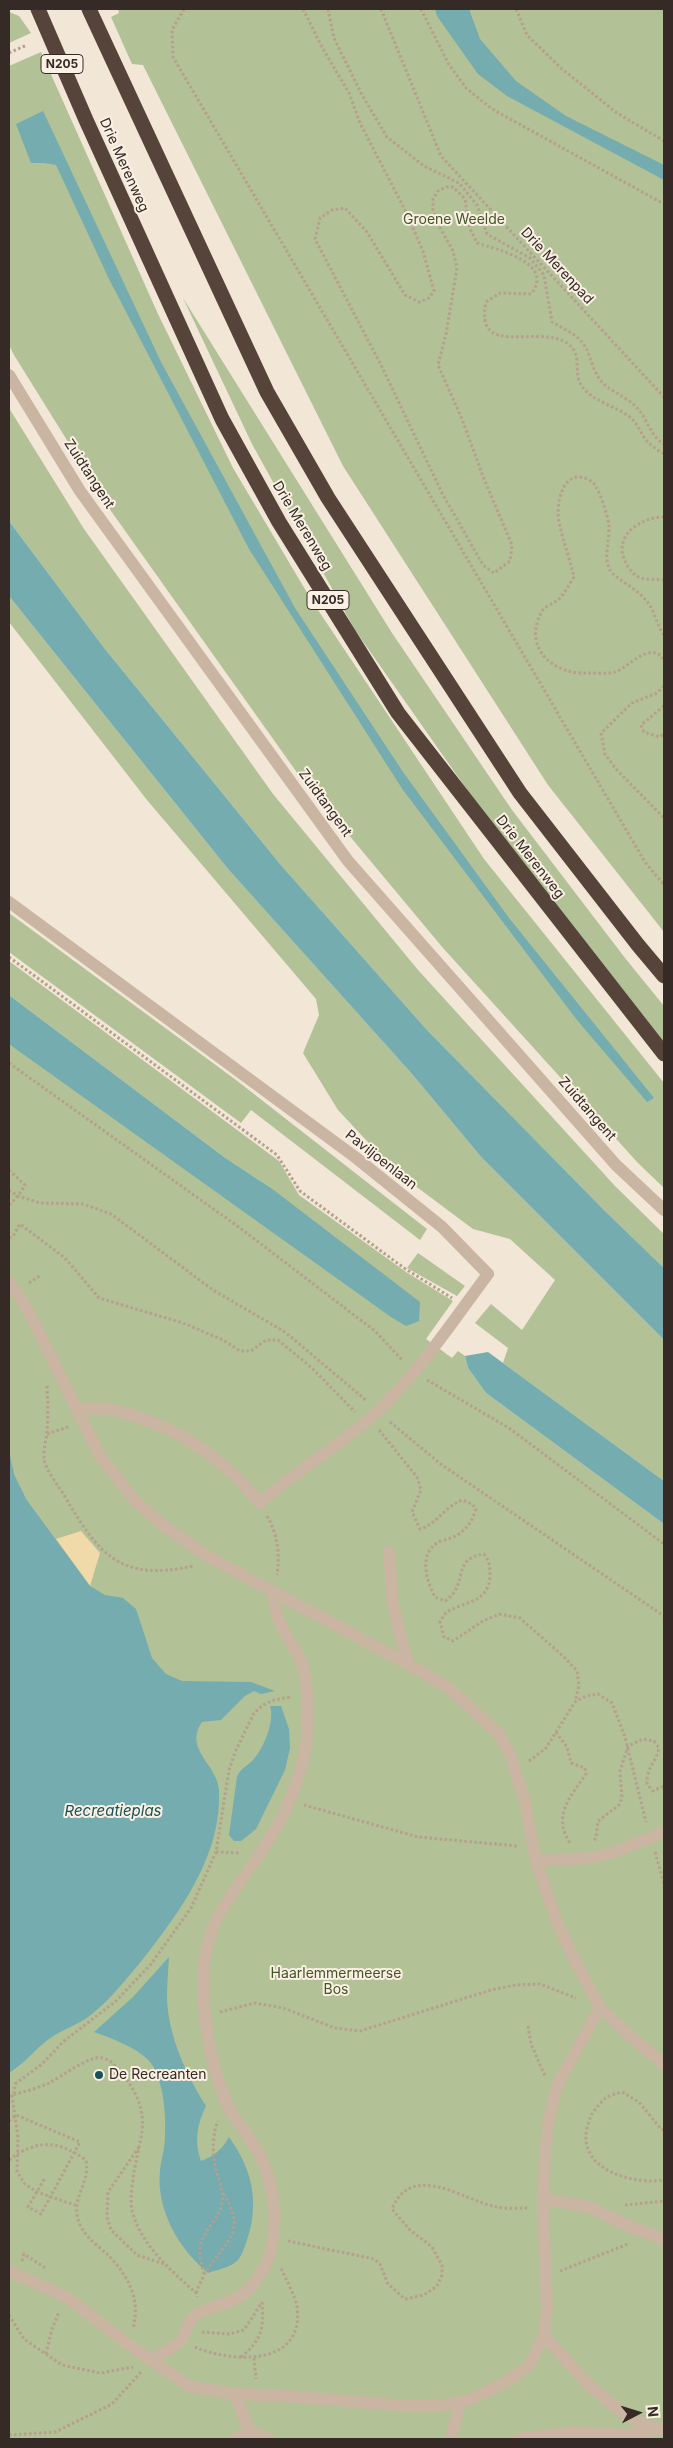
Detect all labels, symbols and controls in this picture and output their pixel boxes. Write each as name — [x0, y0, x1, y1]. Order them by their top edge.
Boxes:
road number: N205 — [41, 54, 83, 74]
street label: Drie Merenweg — [96, 115, 152, 215]
park label: Groene Weelde — [403, 212, 505, 228]
street label: Drie Merenpad — [517, 224, 597, 308]
street label: Zuidtangent — [60, 436, 118, 512]
street label: Drie Merenweg — [269, 478, 335, 574]
road number: N205 — [307, 590, 349, 610]
street label: Zuidtangent — [295, 766, 355, 840]
street label: Drie Merenweg — [492, 812, 568, 902]
street label: Zuidtangent — [555, 1073, 619, 1145]
street label: Paviljoenlaan — [342, 1127, 420, 1193]
water label: Recreatieplas — [64, 1802, 162, 1820]
park label: Haarlemmermeerse Bos — [271, 1966, 401, 1998]
place label: De Recreanten — [109, 2067, 207, 2083]
marker: De Recreanten — [93, 2069, 105, 2081]
north arrow — [613, 2388, 663, 2438]
text: N — [645, 2406, 662, 2418]

